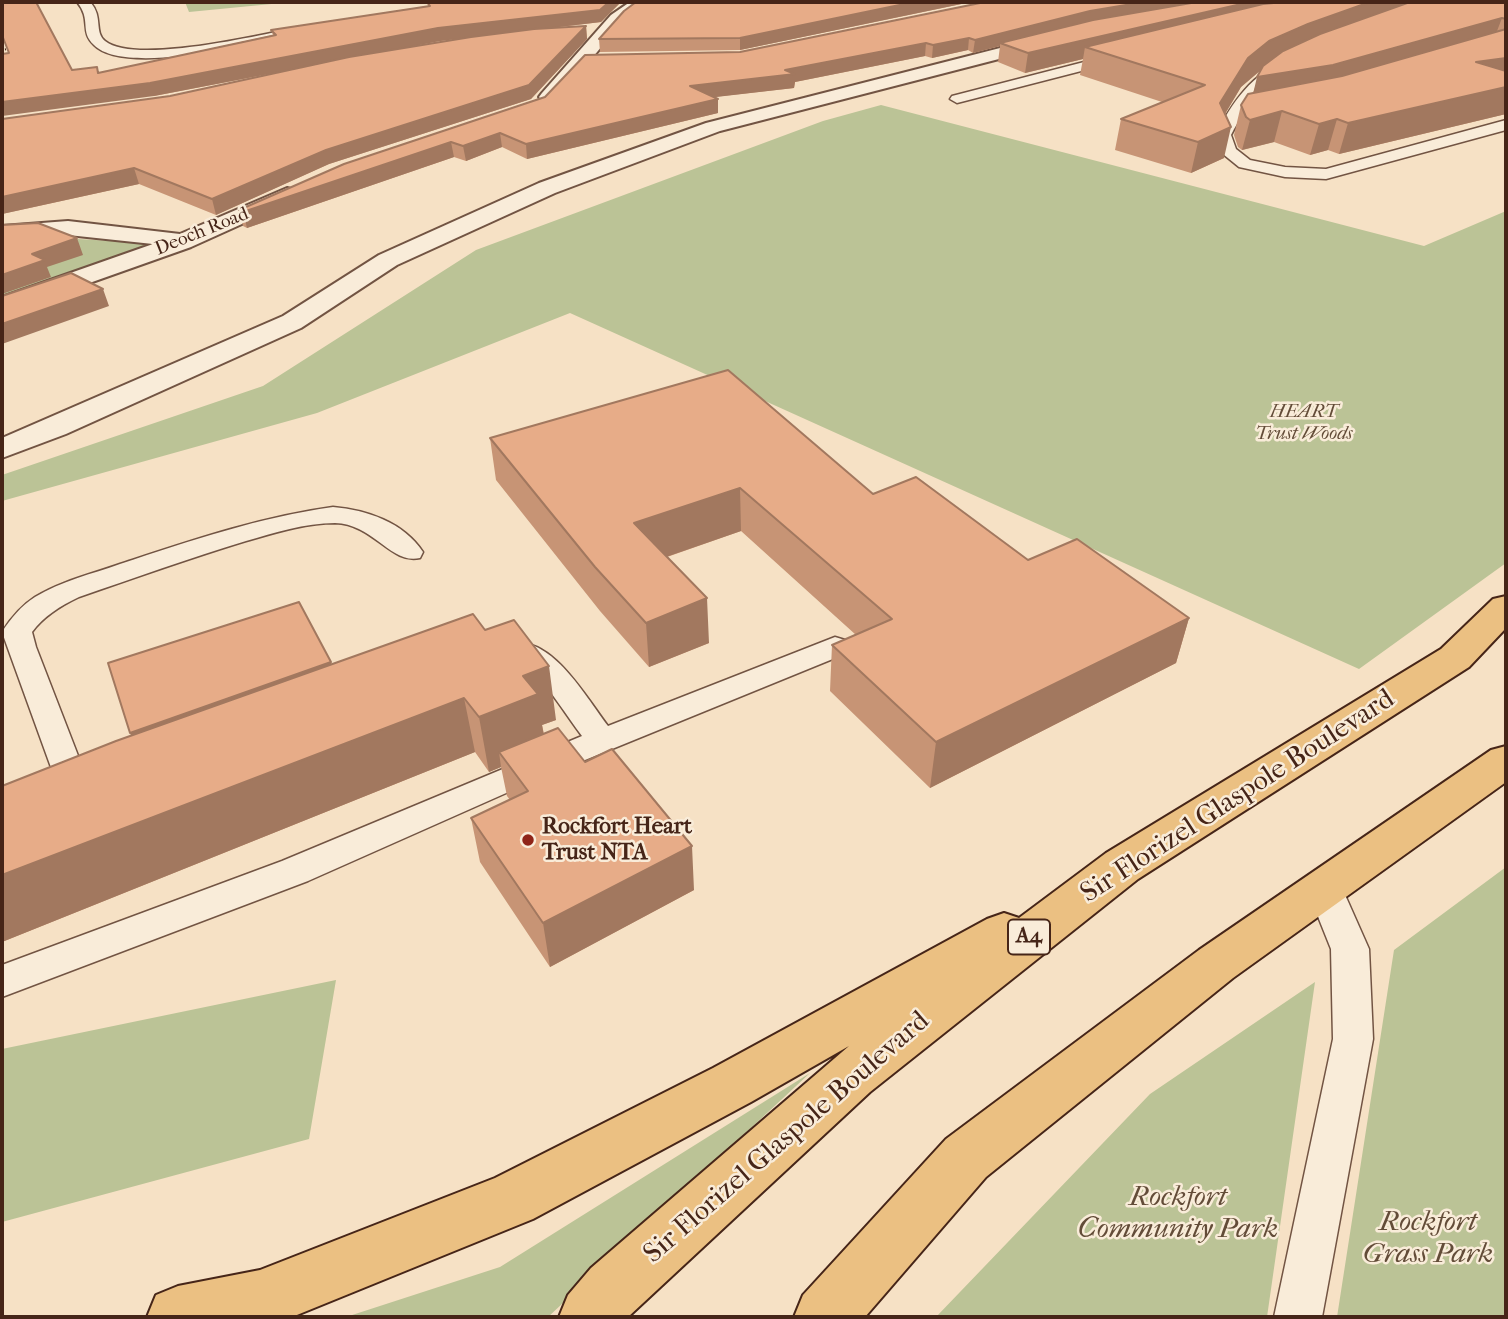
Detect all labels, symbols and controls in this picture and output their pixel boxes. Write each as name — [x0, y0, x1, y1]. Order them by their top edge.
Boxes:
street label: Deoch Road — [152, 203, 252, 261]
park label: HEART Trust Woods — [1255, 401, 1353, 445]
street label: Sir Florizel Glaspole Boulevard — [1075, 683, 1401, 911]
place label: Rockfort Heart Trust NTA — [542, 813, 692, 867]
marker: Rockfort Heart Trust NTA — [520, 832, 536, 848]
road number: A4 — [1008, 920, 1050, 954]
street label: Sir Florizel Glaspole Boulevard — [637, 1005, 937, 1271]
park label: Rockfort Community Park — [1078, 1181, 1278, 1247]
park label: Rockfort Grass Park — [1363, 1206, 1493, 1272]

